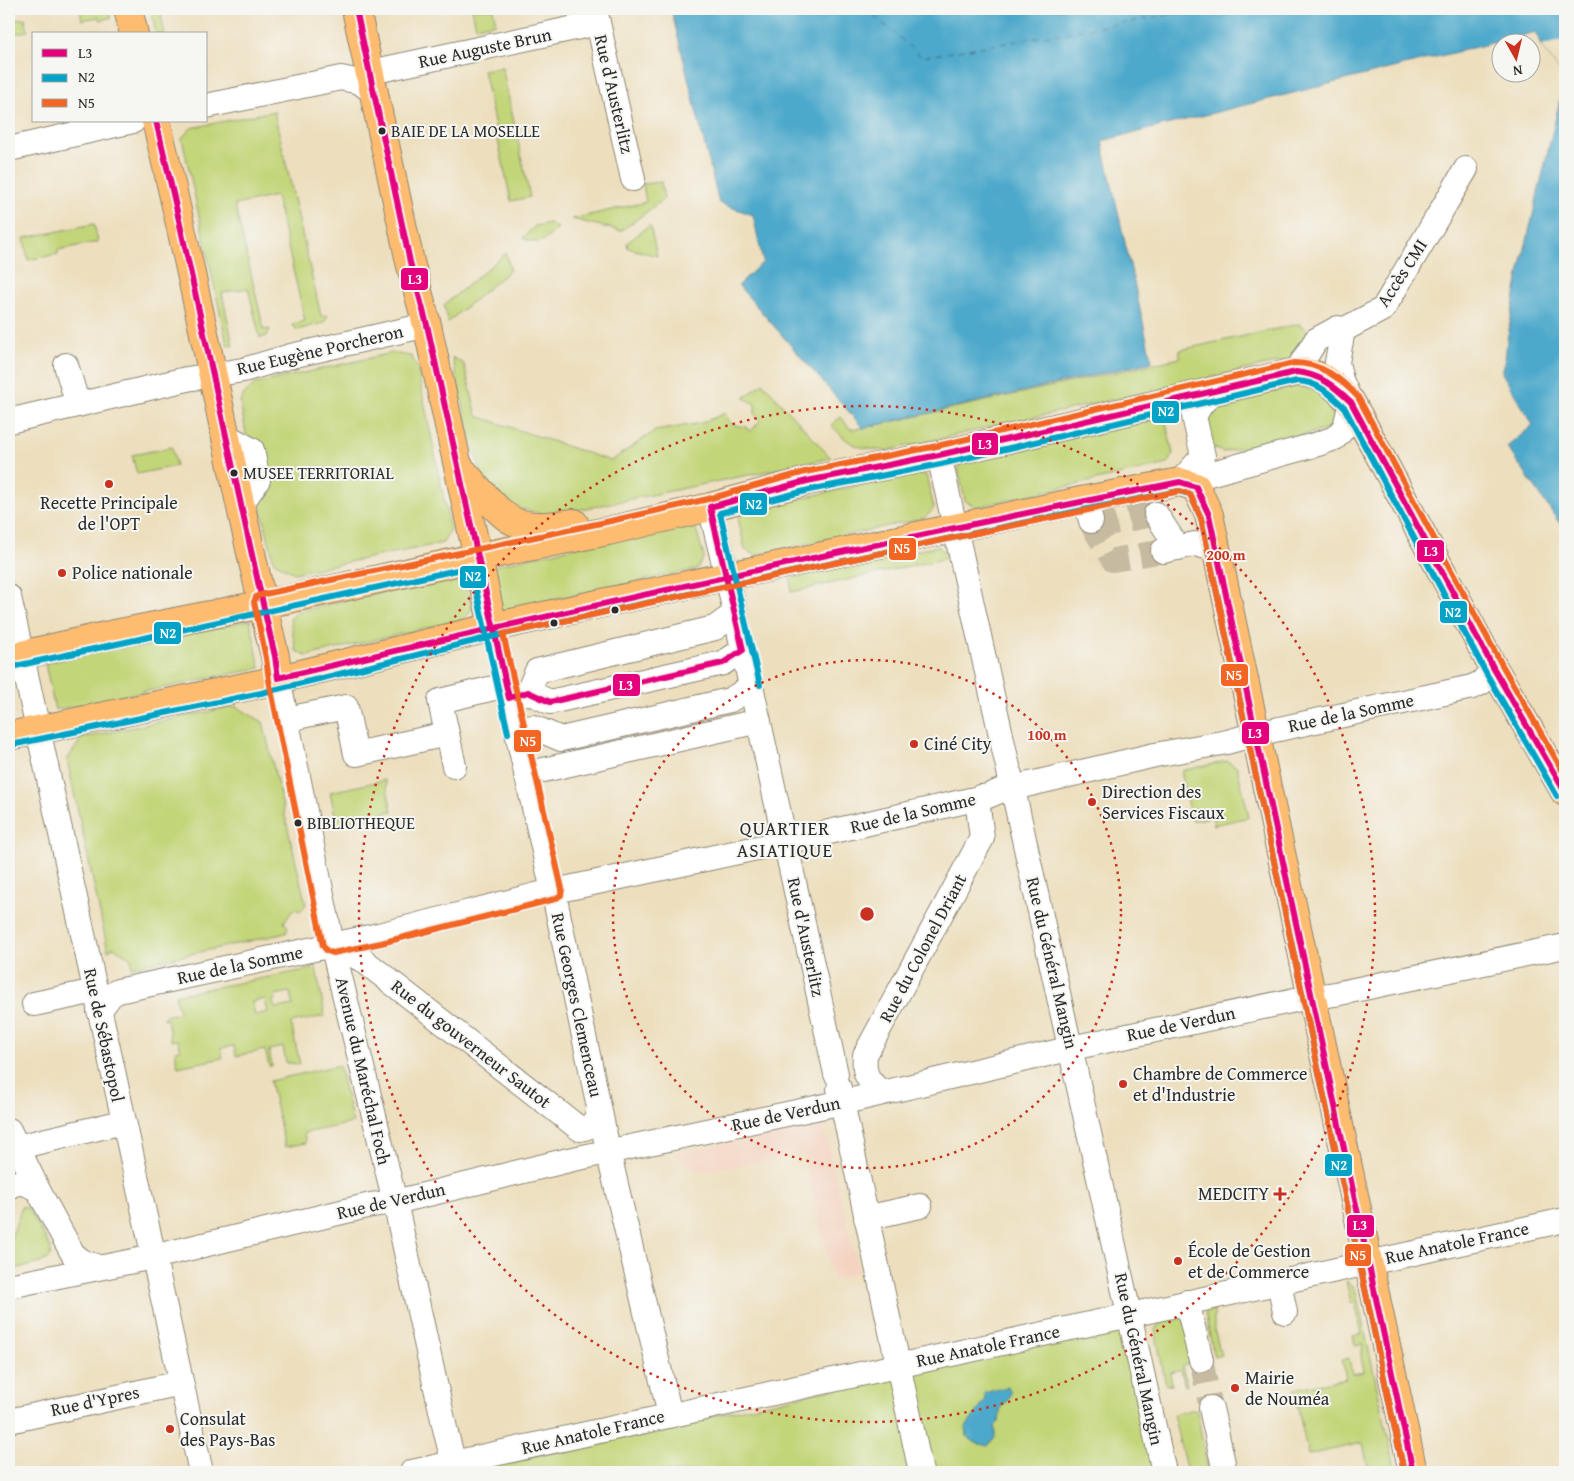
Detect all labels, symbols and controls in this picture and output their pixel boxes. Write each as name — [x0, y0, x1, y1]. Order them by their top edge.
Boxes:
street label: Rue Auguste Brun — [416, 20, 554, 75]
legend — [32, 32, 208, 122]
street label: Rue d'Austerlitz — [588, 32, 641, 156]
north arrow — [1492, 32, 1542, 82]
text: L3 — [78, 42, 93, 63]
text: N — [1511, 60, 1524, 82]
text: N2 — [78, 66, 95, 87]
text: N5 — [78, 92, 95, 113]
place label: BAIE DE LA MOSELLE — [391, 118, 540, 143]
marker: BAIE DE LA MOSELLE — [377, 126, 387, 136]
street label: Accès CMI — [1369, 233, 1434, 312]
line badge: L3 — [400, 267, 429, 291]
text: L3 — [408, 269, 422, 289]
street label: Rue Eugène Porcheron — [234, 317, 406, 382]
line badge: N2 — [1151, 400, 1180, 424]
text: N2 — [1158, 401, 1174, 421]
line badge: L3 — [971, 432, 999, 456]
text: L3 — [978, 434, 992, 454]
place label: MUSEE TERRITORIAL — [243, 460, 394, 485]
marker: MUSEE TERRITORIAL — [229, 468, 239, 478]
marker: Recette Principale de l'OPT — [103, 478, 115, 490]
place label: Recette Principale de l'OPT — [40, 489, 178, 537]
line badge: N2 — [739, 492, 768, 516]
text: N2 — [746, 494, 762, 514]
line badge: N5 — [888, 537, 917, 561]
text: N5 — [894, 538, 910, 558]
line badge: L3 — [1416, 539, 1445, 563]
text: L3 — [1424, 541, 1438, 561]
text: 200 m — [1206, 544, 1246, 565]
place label: Police nationale — [72, 559, 193, 586]
line badge: N2 — [459, 565, 487, 589]
text: N2 — [465, 566, 481, 586]
marker: Police nationale — [56, 567, 68, 579]
line badge: N2 — [1439, 600, 1468, 624]
text: N2 — [1445, 602, 1461, 622]
unlabelled marker — [610, 605, 620, 615]
unlabelled marker — [549, 618, 559, 628]
line badge: N2 — [153, 621, 182, 645]
text: N2 — [160, 623, 176, 643]
line badge: N5 — [1220, 663, 1249, 687]
text: N5 — [1226, 665, 1242, 685]
line badge: L3 — [612, 673, 641, 697]
text: L3 — [619, 675, 633, 695]
street label: Rue de la Somme — [1286, 686, 1416, 739]
line badge: L3 — [1241, 721, 1270, 745]
text: L3 — [1248, 723, 1262, 743]
text: 100 m — [1027, 724, 1067, 745]
line badge: N5 — [513, 729, 542, 753]
place label: Ciné City — [924, 730, 992, 757]
text: N5 — [520, 731, 536, 751]
marker: Ciné City — [908, 738, 920, 750]
place label: Direction des Services Fiscaux — [1102, 778, 1225, 826]
street label: Rue de la Somme — [848, 785, 978, 840]
marker: Direction des Services Fiscaux — [1086, 796, 1098, 808]
place label: BIBLIOTHEQUE — [307, 810, 415, 835]
district label: QUARTIER ASIATIQUE — [737, 814, 833, 864]
marker: BIBLIOTHEQUE — [293, 818, 303, 828]
street label: Rue du Colonel Driant — [872, 868, 974, 1027]
street label: Rue du Général Mangin — [1020, 874, 1085, 1052]
street label: Rue d'Austerlitz — [781, 875, 832, 999]
centre of rings — [858, 905, 876, 923]
street label: Rue Georges Clemenceau — [545, 910, 610, 1100]
street label: Rue de la Somme — [175, 938, 305, 991]
street label: Rue de Sébastopol — [77, 965, 132, 1104]
street label: Rue du gouverneur Sautot — [385, 972, 558, 1115]
street label: Avenue du Maréchal Foch — [329, 974, 398, 1168]
street label: Rue de Verdun — [1124, 999, 1238, 1048]
place label: Chambre de Commerce et d'Industrie — [1133, 1060, 1307, 1108]
marker: Chambre de Commerce et d'Industrie — [1117, 1078, 1129, 1090]
street label: Rue de Verdun — [729, 1089, 843, 1138]
line badge: N2 — [1324, 1153, 1353, 1177]
text: N2 — [1331, 1155, 1347, 1175]
street label: Rue de Verdun — [334, 1175, 448, 1226]
place label: MEDCITY — [1198, 1180, 1269, 1207]
marker: MEDCITY — [1273, 1187, 1287, 1201]
line badge: L3 — [1346, 1214, 1375, 1238]
street label: Rue Anatole France — [1383, 1214, 1531, 1271]
text: L3 — [1353, 1215, 1367, 1235]
place label: École de Gestion et de Commerce — [1188, 1237, 1311, 1285]
line badge: N5 — [1344, 1243, 1372, 1267]
text: N5 — [1350, 1245, 1366, 1265]
marker: École de Gestion et de Commerce — [1172, 1255, 1184, 1267]
street label: Rue du Général Mangin — [1108, 1270, 1171, 1448]
street label: Rue Anatole France — [914, 1317, 1062, 1374]
place label: Mairie de Nouméa — [1245, 1364, 1330, 1412]
street label: Rue d'Ypres — [48, 1378, 142, 1423]
marker: Mairie de Nouméa — [1229, 1382, 1241, 1394]
street label: Rue Anatole France — [519, 1402, 667, 1461]
place label: Consulat des Pays-Bas — [180, 1405, 276, 1453]
marker: Consulat des Pays-Bas — [164, 1423, 176, 1435]

